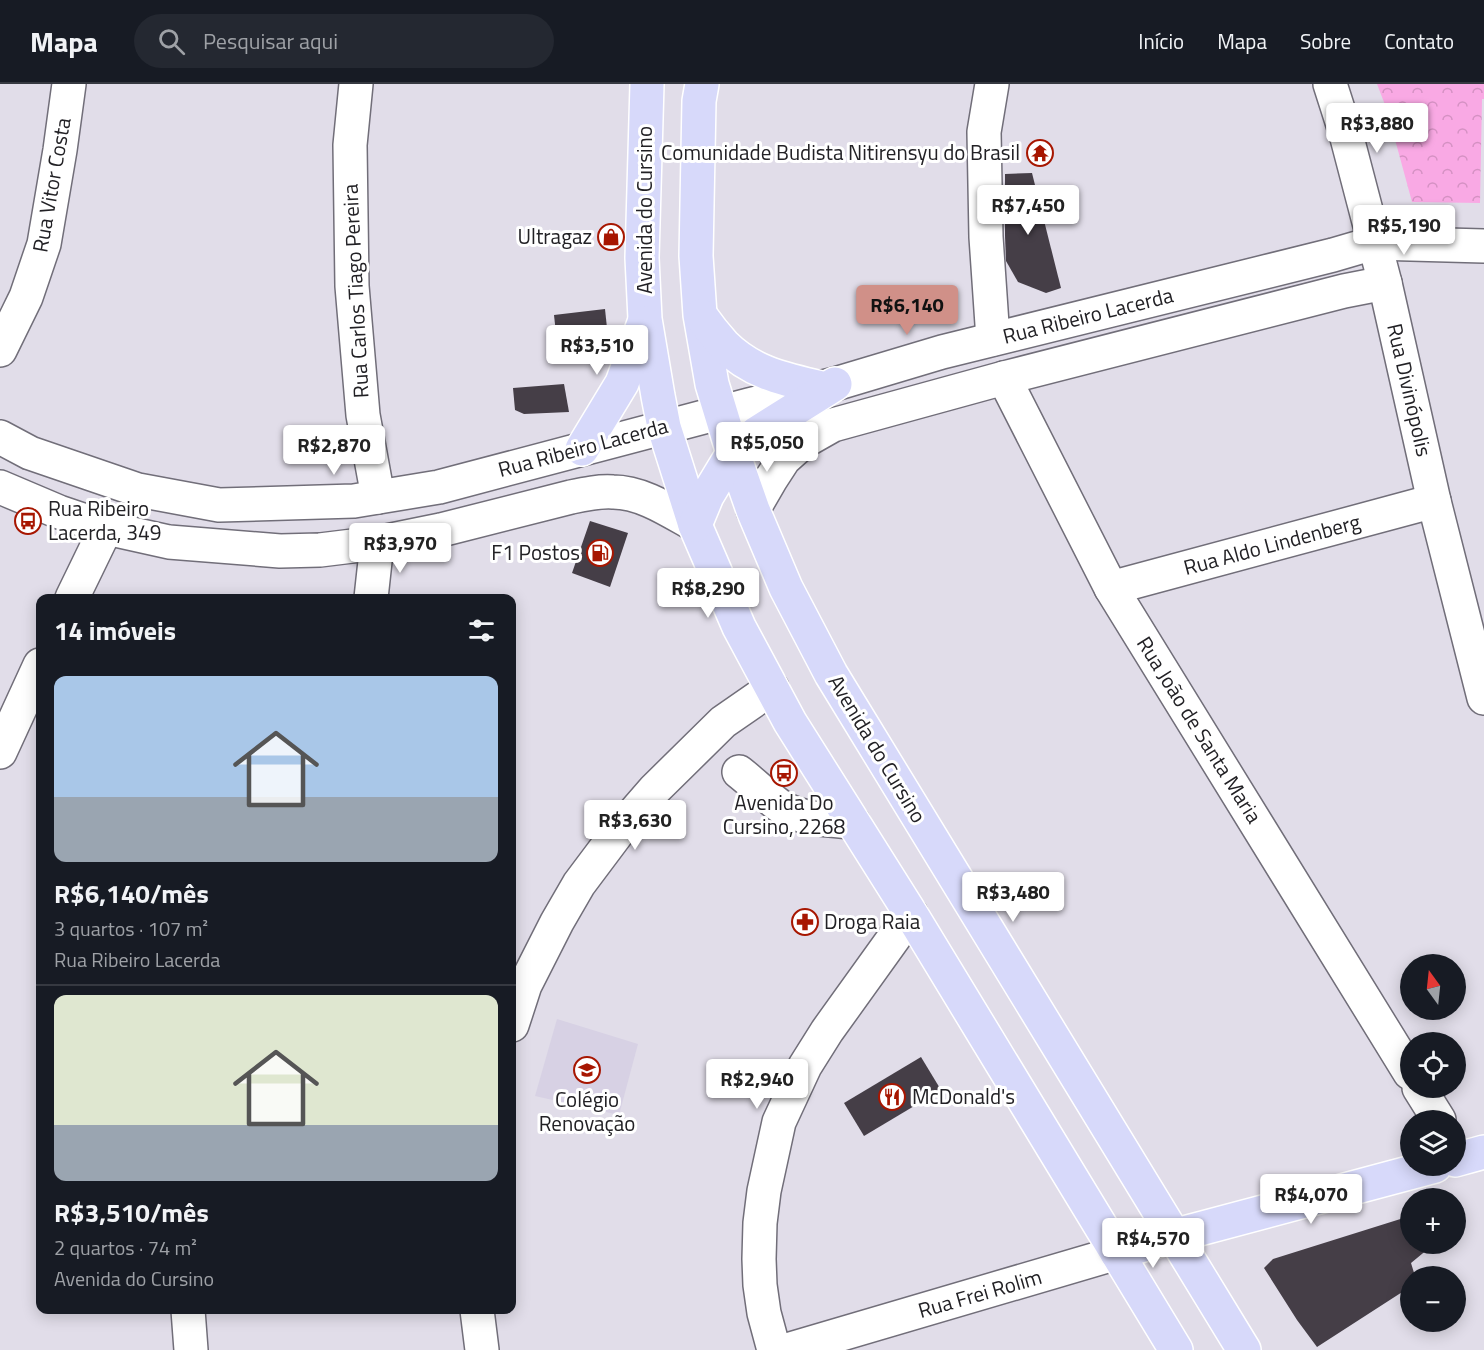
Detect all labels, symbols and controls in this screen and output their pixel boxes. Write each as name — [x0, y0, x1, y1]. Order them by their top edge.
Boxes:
search box — [134, 14, 554, 68]
text: Mapa — [30, 20, 98, 63]
text: Pesquisar aqui — [203, 24, 338, 58]
icon: search — [155, 25, 188, 58]
text: Início — [1138, 25, 1184, 57]
text: Mapa — [1217, 25, 1267, 57]
text: Sobre — [1300, 25, 1351, 57]
text: Contato — [1384, 25, 1454, 57]
pin: R$3,880 — [1322, 103, 1432, 154]
text: R$3,880 — [1340, 107, 1414, 138]
street label: Rua Vitor Costa — [23, 114, 79, 255]
street label: Avenida do Cursino — [628, 126, 660, 294]
place label: Comunidade Budista Nitirensyu do Brasil — [661, 136, 1020, 168]
temple icon: Comunidade Budista Nitirensyu do Brasil — [1025, 138, 1055, 168]
street label: Rua Carlos Tiago Pereira — [333, 183, 377, 399]
pin: R$7,450 — [973, 185, 1083, 236]
text: R$7,450 — [991, 189, 1065, 220]
pin: R$5,190 — [1349, 205, 1459, 256]
text: R$5,190 — [1367, 209, 1441, 240]
place label: Ultragaz — [518, 220, 592, 252]
shop icon: Ultragaz — [596, 222, 626, 252]
street label: Rua Ribeiro Lacerda — [999, 278, 1177, 352]
pin: R$6,140 — [852, 285, 962, 336]
text: R$6,140 — [870, 289, 944, 320]
street label: Rua Divinópolis — [1379, 320, 1441, 460]
pin: R$3,510 — [542, 325, 652, 376]
text: R$3,510 — [560, 329, 634, 360]
street label: Rua Ribeiro Lacerda — [494, 409, 672, 485]
pin: R$5,050 — [712, 422, 822, 473]
pin: R$2,870 — [279, 425, 389, 476]
text: R$5,050 — [730, 426, 804, 457]
text: R$2,870 — [297, 429, 371, 460]
place label: Rua Ribeiro Lacerda, 349 — [48, 492, 161, 548]
street label: Rua Aldo Lindenberg — [1180, 505, 1364, 583]
bus stop icon: Rua Ribeiro Lacerda, 349 — [13, 506, 43, 536]
pin: R$3,970 — [345, 523, 455, 574]
text: R$3,970 — [363, 527, 437, 558]
place label: F1 Postos — [491, 536, 580, 568]
fuel station icon: F1 Postos — [585, 538, 615, 568]
pin: R$8,290 — [653, 568, 763, 619]
text: R$8,290 — [671, 572, 745, 603]
text: 14 imóveis — [54, 611, 176, 650]
icon: filters — [465, 614, 498, 647]
street label: Rua João de Santa Maria — [1129, 630, 1271, 829]
street label: Avenida do Cursino — [821, 668, 935, 829]
icon: home — [222, 715, 330, 823]
bus stop icon: Avenida Do Cursino, 2268 — [769, 758, 799, 788]
place label: Avenida Do Cursino, 2268 — [723, 786, 846, 842]
pin: R$3,630 — [580, 800, 690, 851]
text: R$3,630 — [598, 804, 672, 835]
pin: R$3,480 — [958, 872, 1068, 923]
text: R$6,140/mês — [54, 874, 209, 913]
text: R$3,480 — [976, 876, 1050, 907]
place label: Droga Raia — [824, 905, 921, 937]
pharmacy icon: Droga Raia — [790, 907, 820, 937]
text: 3 quartos · 107 m² — [54, 913, 208, 944]
text: Rua Ribeiro Lacerda — [54, 944, 220, 975]
north arrow — [1400, 954, 1466, 1020]
map controls — [1400, 954, 1466, 1332]
button: locate — [1400, 1032, 1466, 1098]
icon: home — [222, 1034, 330, 1142]
school or university icon: Colégio Renovação — [572, 1055, 602, 1085]
pin: R$2,940 — [702, 1059, 812, 1110]
text: R$2,940 — [720, 1063, 794, 1094]
place label: McDonald's — [912, 1080, 1015, 1112]
restaurant icon: McDonald's — [877, 1082, 907, 1112]
place label: Colégio Renovação — [539, 1083, 635, 1139]
button: layers — [1400, 1110, 1466, 1176]
pin: R$4,070 — [1256, 1174, 1366, 1225]
text: R$4,070 — [1274, 1178, 1348, 1209]
button: + — [1400, 1188, 1466, 1254]
text: R$3,510/mês — [54, 1193, 209, 1232]
pin: R$4,570 — [1098, 1218, 1208, 1269]
text: R$4,570 — [1116, 1222, 1190, 1253]
text: 2 quartos · 74 m² — [54, 1232, 197, 1263]
street label: Rua Frei Rolim — [914, 1260, 1045, 1326]
text: Avenida do Cursino — [54, 1263, 214, 1294]
button: − — [1400, 1266, 1466, 1332]

